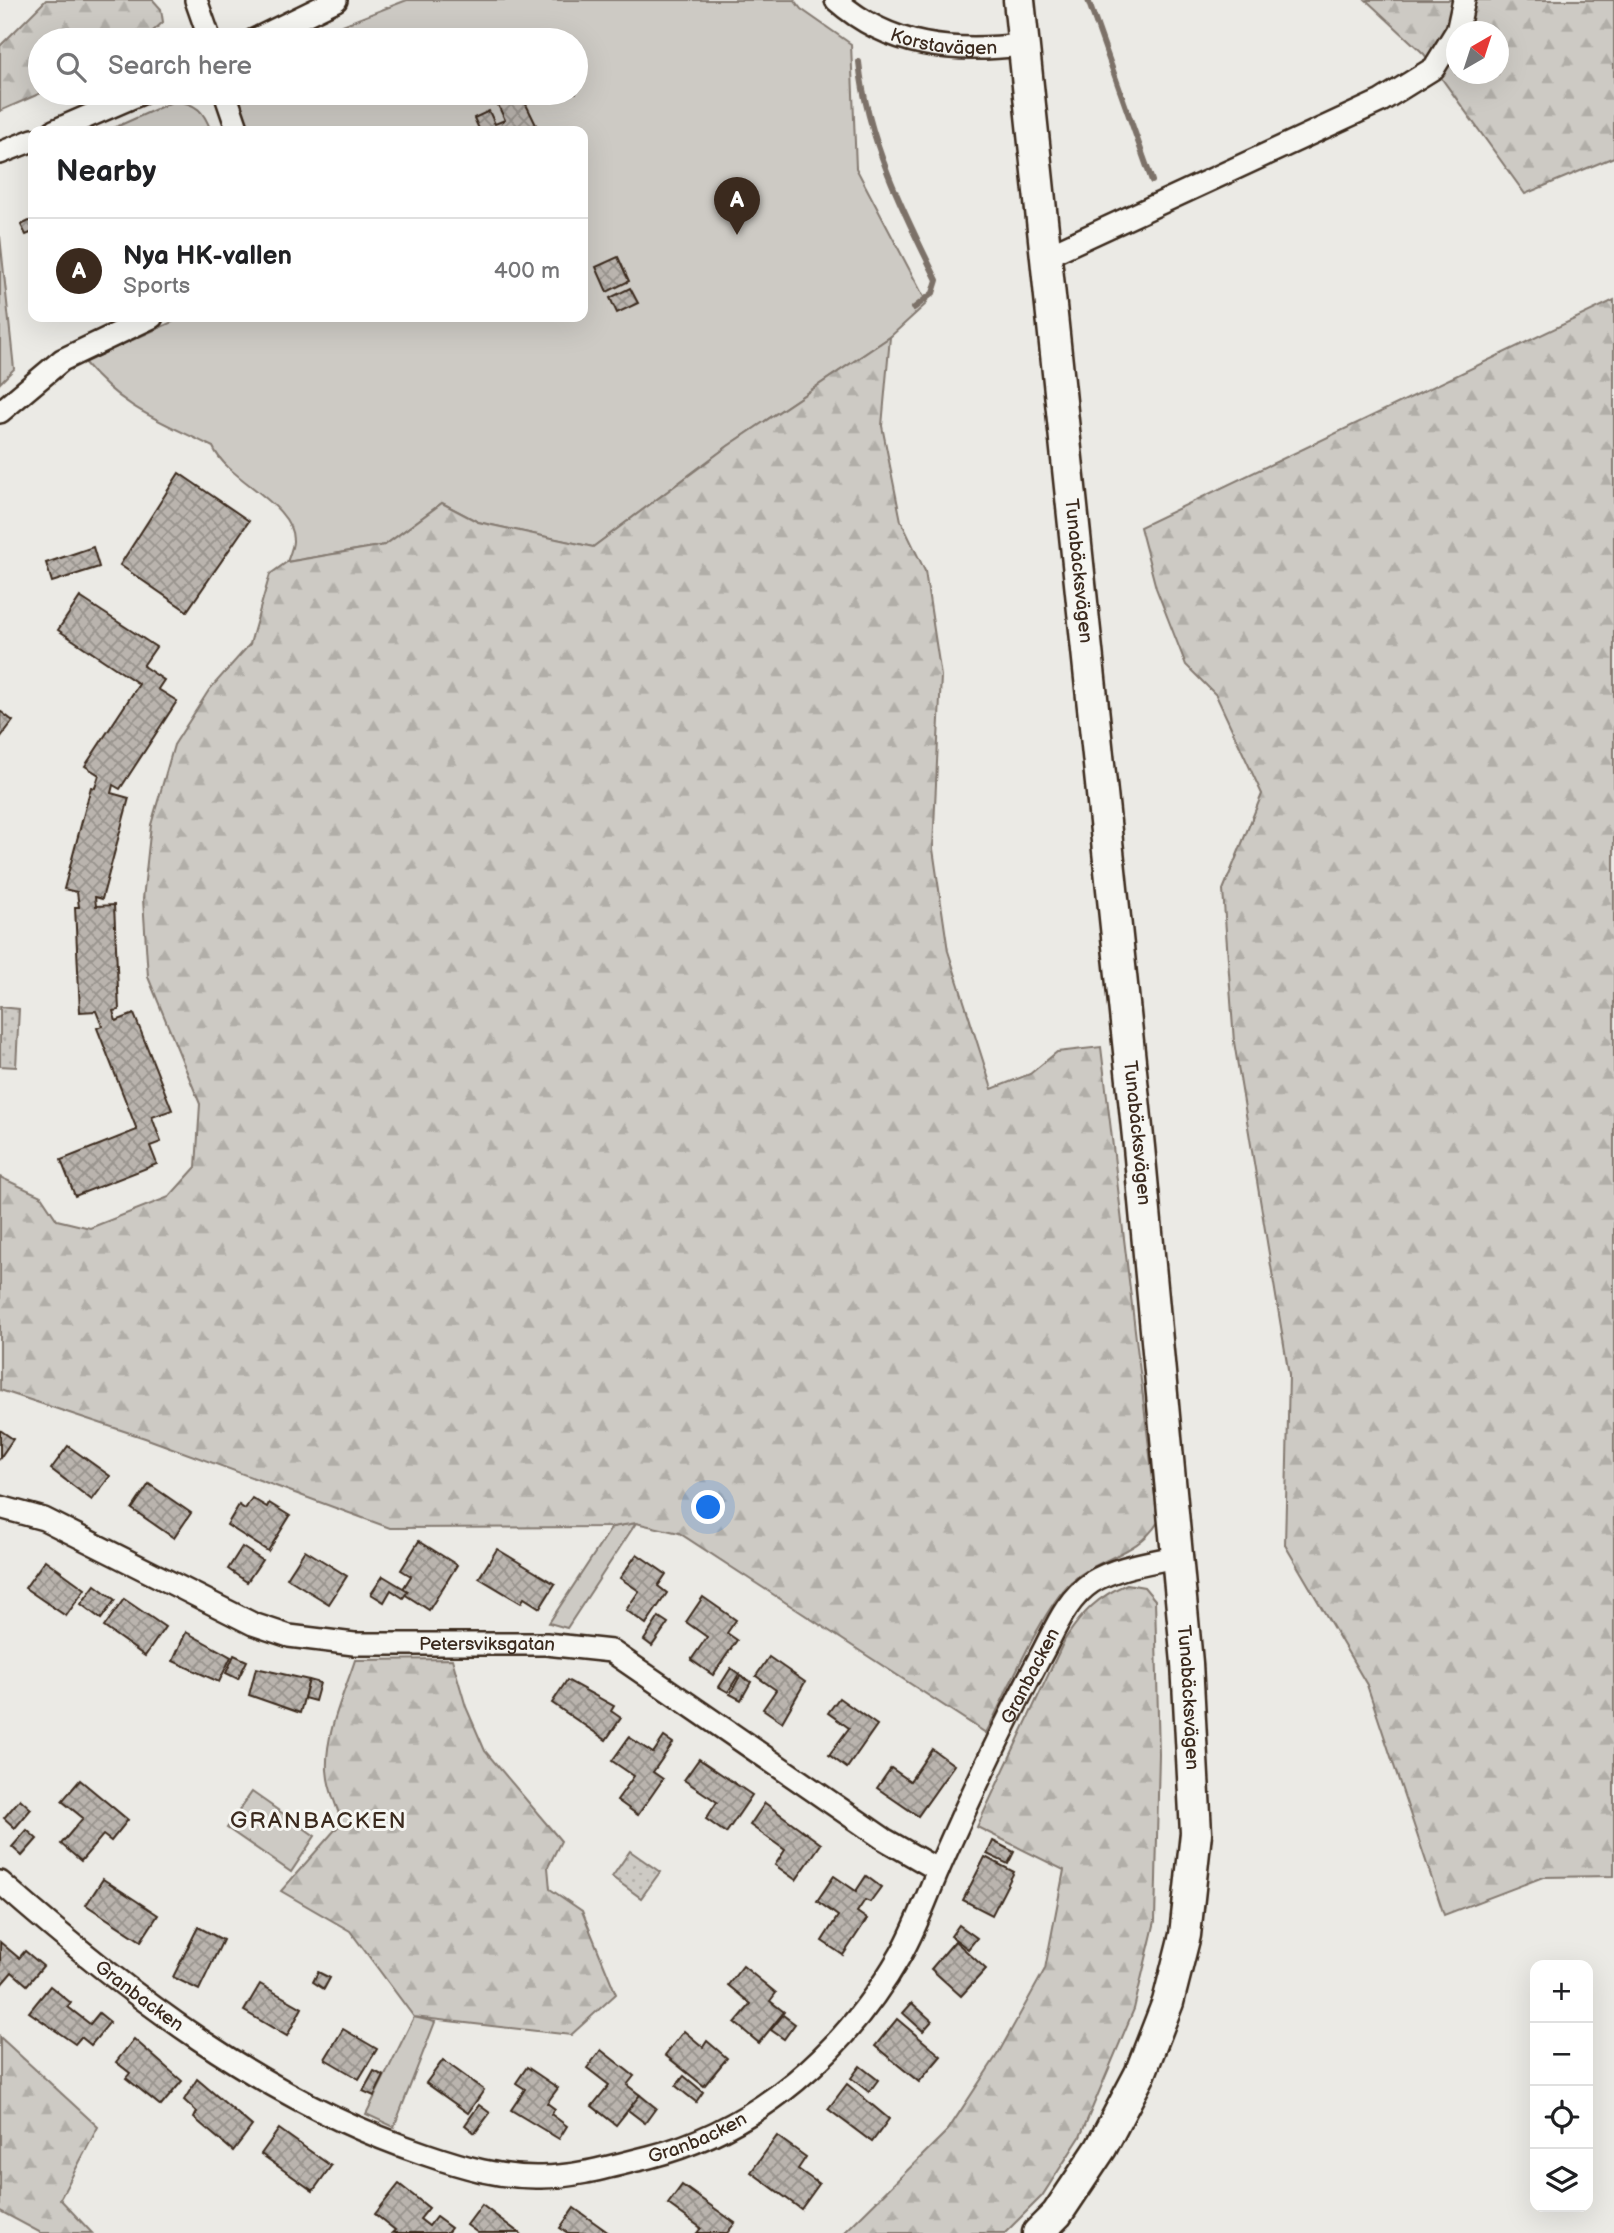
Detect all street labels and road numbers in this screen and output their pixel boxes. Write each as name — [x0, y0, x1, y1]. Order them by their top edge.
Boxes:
street label: Korstavägen — [887, 23, 998, 60]
street label: Tunabäcksvägen — [1060, 498, 1098, 644]
street label: Tunabäcksvägen — [1119, 1059, 1156, 1206]
street label: Granbacken — [996, 1624, 1064, 1728]
street label: Tunabäcksvägen — [1172, 1624, 1204, 1771]
street label: Petersviksgatan — [419, 1632, 556, 1656]
street label: Granbacken — [90, 1955, 188, 2037]
street label: Granbacken — [646, 2107, 751, 2168]

